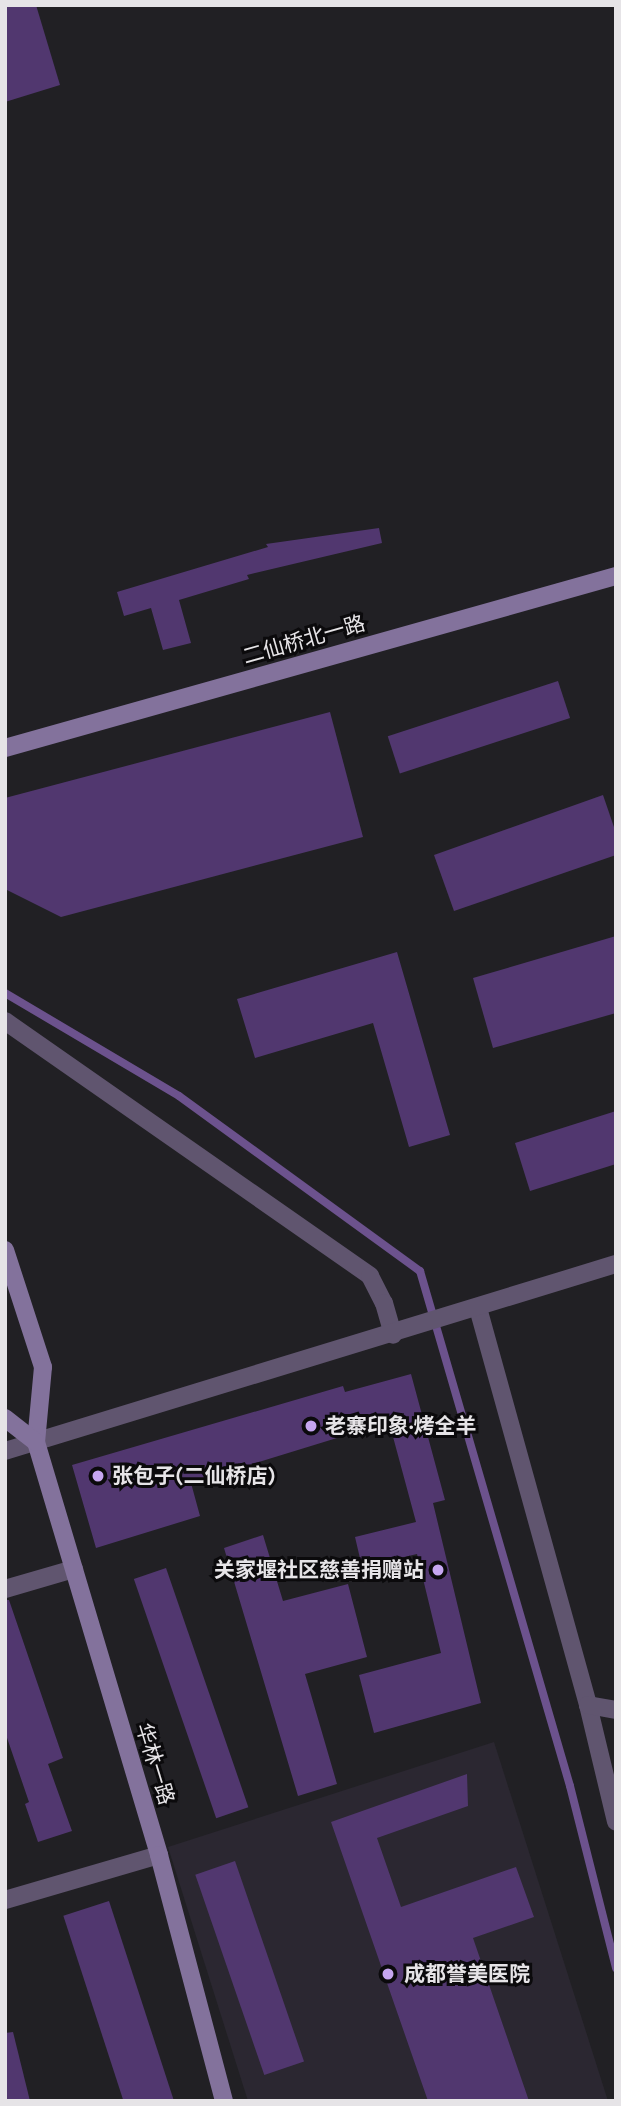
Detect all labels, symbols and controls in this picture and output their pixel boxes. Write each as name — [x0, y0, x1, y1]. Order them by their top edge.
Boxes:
street label: 二仙桥北一路 — [240, 611, 368, 669]
place label: 老寨印象·烤全羊 — [325, 1413, 477, 1439]
marker: 老寨印象·烤全羊 — [303, 1418, 319, 1434]
place label: 张包子(二仙桥店) — [112, 1463, 276, 1489]
marker: 张包子(二仙桥店) — [90, 1468, 106, 1484]
place label: 关家堰社区慈善捐赠站 — [214, 1557, 424, 1583]
marker: 关家堰社区慈善捐赠站 — [430, 1562, 446, 1578]
street label: 华林一路 — [131, 1720, 179, 1808]
place label: 成都誉美医院 — [404, 1961, 530, 1987]
marker: 成都誉美医院 — [378, 1964, 398, 1984]

